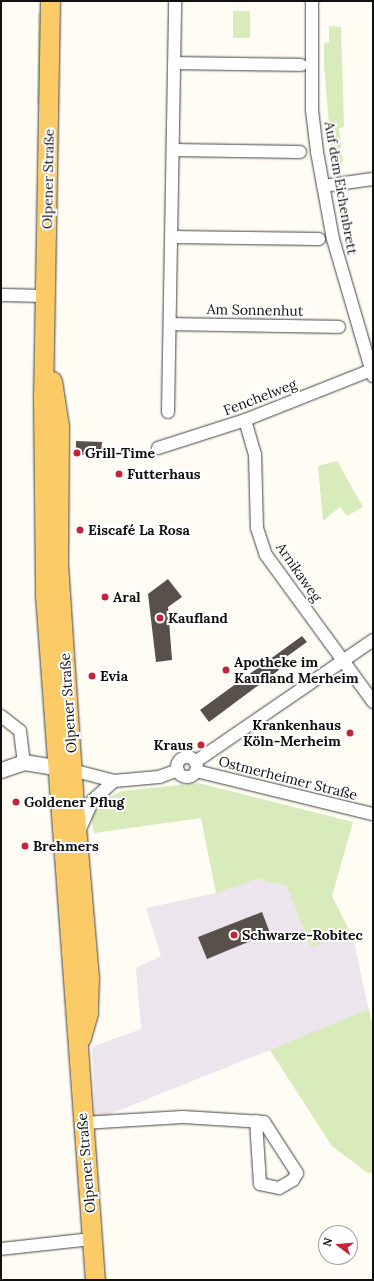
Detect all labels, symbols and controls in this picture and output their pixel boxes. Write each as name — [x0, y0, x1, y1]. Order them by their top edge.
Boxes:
street label: Auf dem Eichenbrett — [321, 120, 361, 256]
street label: Olpener Straße — [39, 129, 57, 229]
street label: Am Sonnenhut — [207, 301, 303, 319]
street label: Fenchelweg — [221, 375, 299, 419]
place label: Grill-Time — [85, 445, 155, 461]
marker: Grill-Time — [72, 448, 82, 458]
place label: Futterhaus — [127, 466, 201, 482]
marker: Futterhaus — [114, 469, 124, 479]
place label: Eiscafé La Rosa — [88, 522, 190, 538]
marker: Eiscafé La Rosa — [75, 525, 85, 535]
street label: Arnikaweg — [273, 539, 325, 605]
place label: Aral — [113, 589, 141, 605]
marker: Aral — [100, 592, 110, 602]
place label: Kaufland — [168, 610, 228, 626]
marker: Kaufland — [155, 613, 165, 623]
street label: Olpener Straße — [56, 652, 80, 754]
place label: Apotheke im Kaufland Merheim — [234, 654, 359, 686]
marker: Apotheke im Kaufland Merheim — [221, 665, 231, 675]
place label: Evia — [100, 668, 128, 684]
marker: Evia — [87, 671, 97, 681]
place label: Krankenhaus Köln-Merheim — [243, 717, 341, 750]
marker: Krankenhaus Köln-Merheim — [344, 727, 356, 739]
place label: Kraus — [154, 737, 193, 753]
marker: Kraus — [196, 740, 206, 750]
street label: Ostmerheimer Straße — [217, 753, 359, 803]
place label: Goldener Pflug — [24, 794, 124, 810]
marker: Goldener Pflug — [11, 797, 21, 807]
place label: Brehmers — [33, 838, 99, 854]
marker: Brehmers — [20, 841, 30, 851]
place label: Schwarze-Robitec — [242, 927, 363, 943]
marker: Schwarze-Robitec — [229, 930, 239, 940]
street label: Olpener Straße — [73, 1112, 99, 1214]
north arrow — [318, 1225, 358, 1265]
text: N — [320, 1236, 335, 1248]

